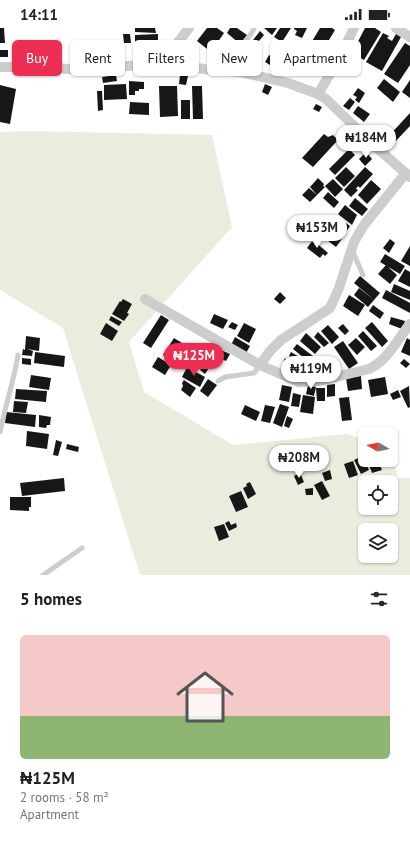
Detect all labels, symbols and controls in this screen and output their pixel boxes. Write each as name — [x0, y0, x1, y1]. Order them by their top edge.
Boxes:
text: 14:11 — [20, 5, 58, 24]
chip: Buy — [12, 40, 62, 76]
chip: Rent — [70, 40, 125, 76]
chip: Filters — [133, 40, 199, 76]
chip: New — [207, 40, 262, 76]
chip: Apartment — [270, 40, 361, 76]
pin: ₦184M — [338, 125, 394, 159]
text: ₦184M — [345, 129, 387, 146]
pin: ₦153M — [289, 215, 345, 249]
text: ₦153M — [296, 219, 338, 236]
pin: ₦125M — [166, 343, 222, 377]
text: ₦125M — [173, 347, 215, 364]
pin: ₦119M — [283, 356, 339, 390]
text: ₦119M — [290, 360, 332, 377]
north arrow — [358, 427, 398, 467]
map controls — [358, 427, 398, 563]
pin: ₦208M — [271, 445, 327, 479]
text: ₦208M — [278, 449, 320, 466]
button: locate — [358, 475, 398, 515]
button: layers — [358, 523, 398, 563]
text: 5 homes — [20, 588, 82, 610]
icon: filters — [368, 588, 390, 610]
icon: home — [169, 661, 241, 733]
text: ₦125M — [20, 767, 75, 789]
text: 2 rooms · 58 m² — [20, 789, 109, 806]
text: Apartment — [20, 806, 79, 823]

